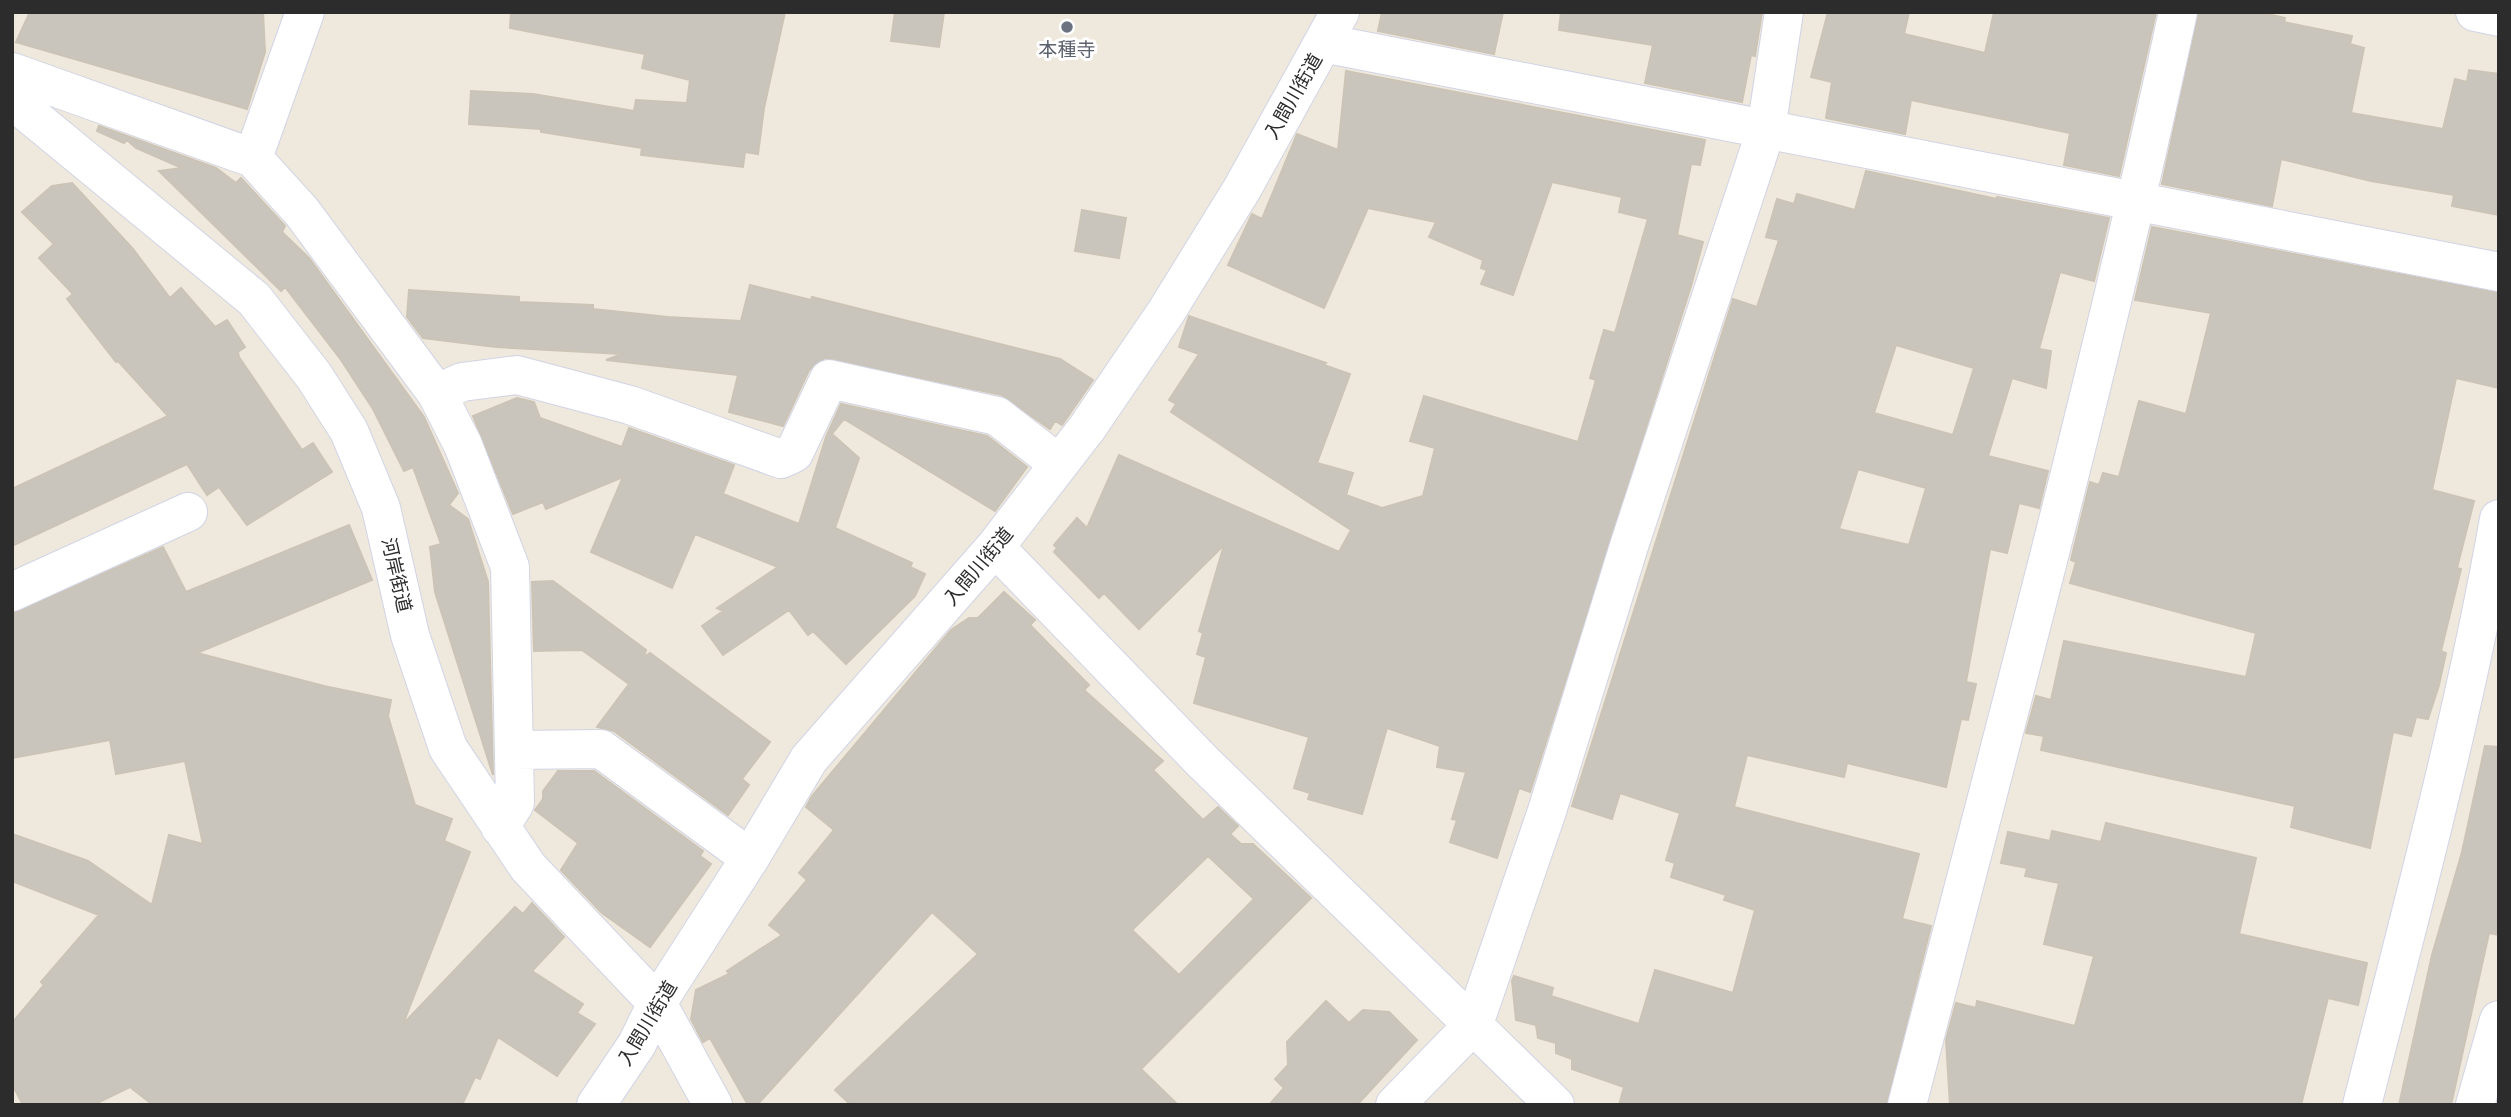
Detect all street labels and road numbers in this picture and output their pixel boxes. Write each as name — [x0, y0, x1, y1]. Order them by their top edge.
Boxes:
street label: 入間川街道 — [1260, 49, 1326, 143]
street label: 入間川街道 — [939, 523, 1017, 609]
street label: 河岸街道 — [378, 535, 416, 615]
street label: 入間川街道 — [613, 977, 681, 1069]

